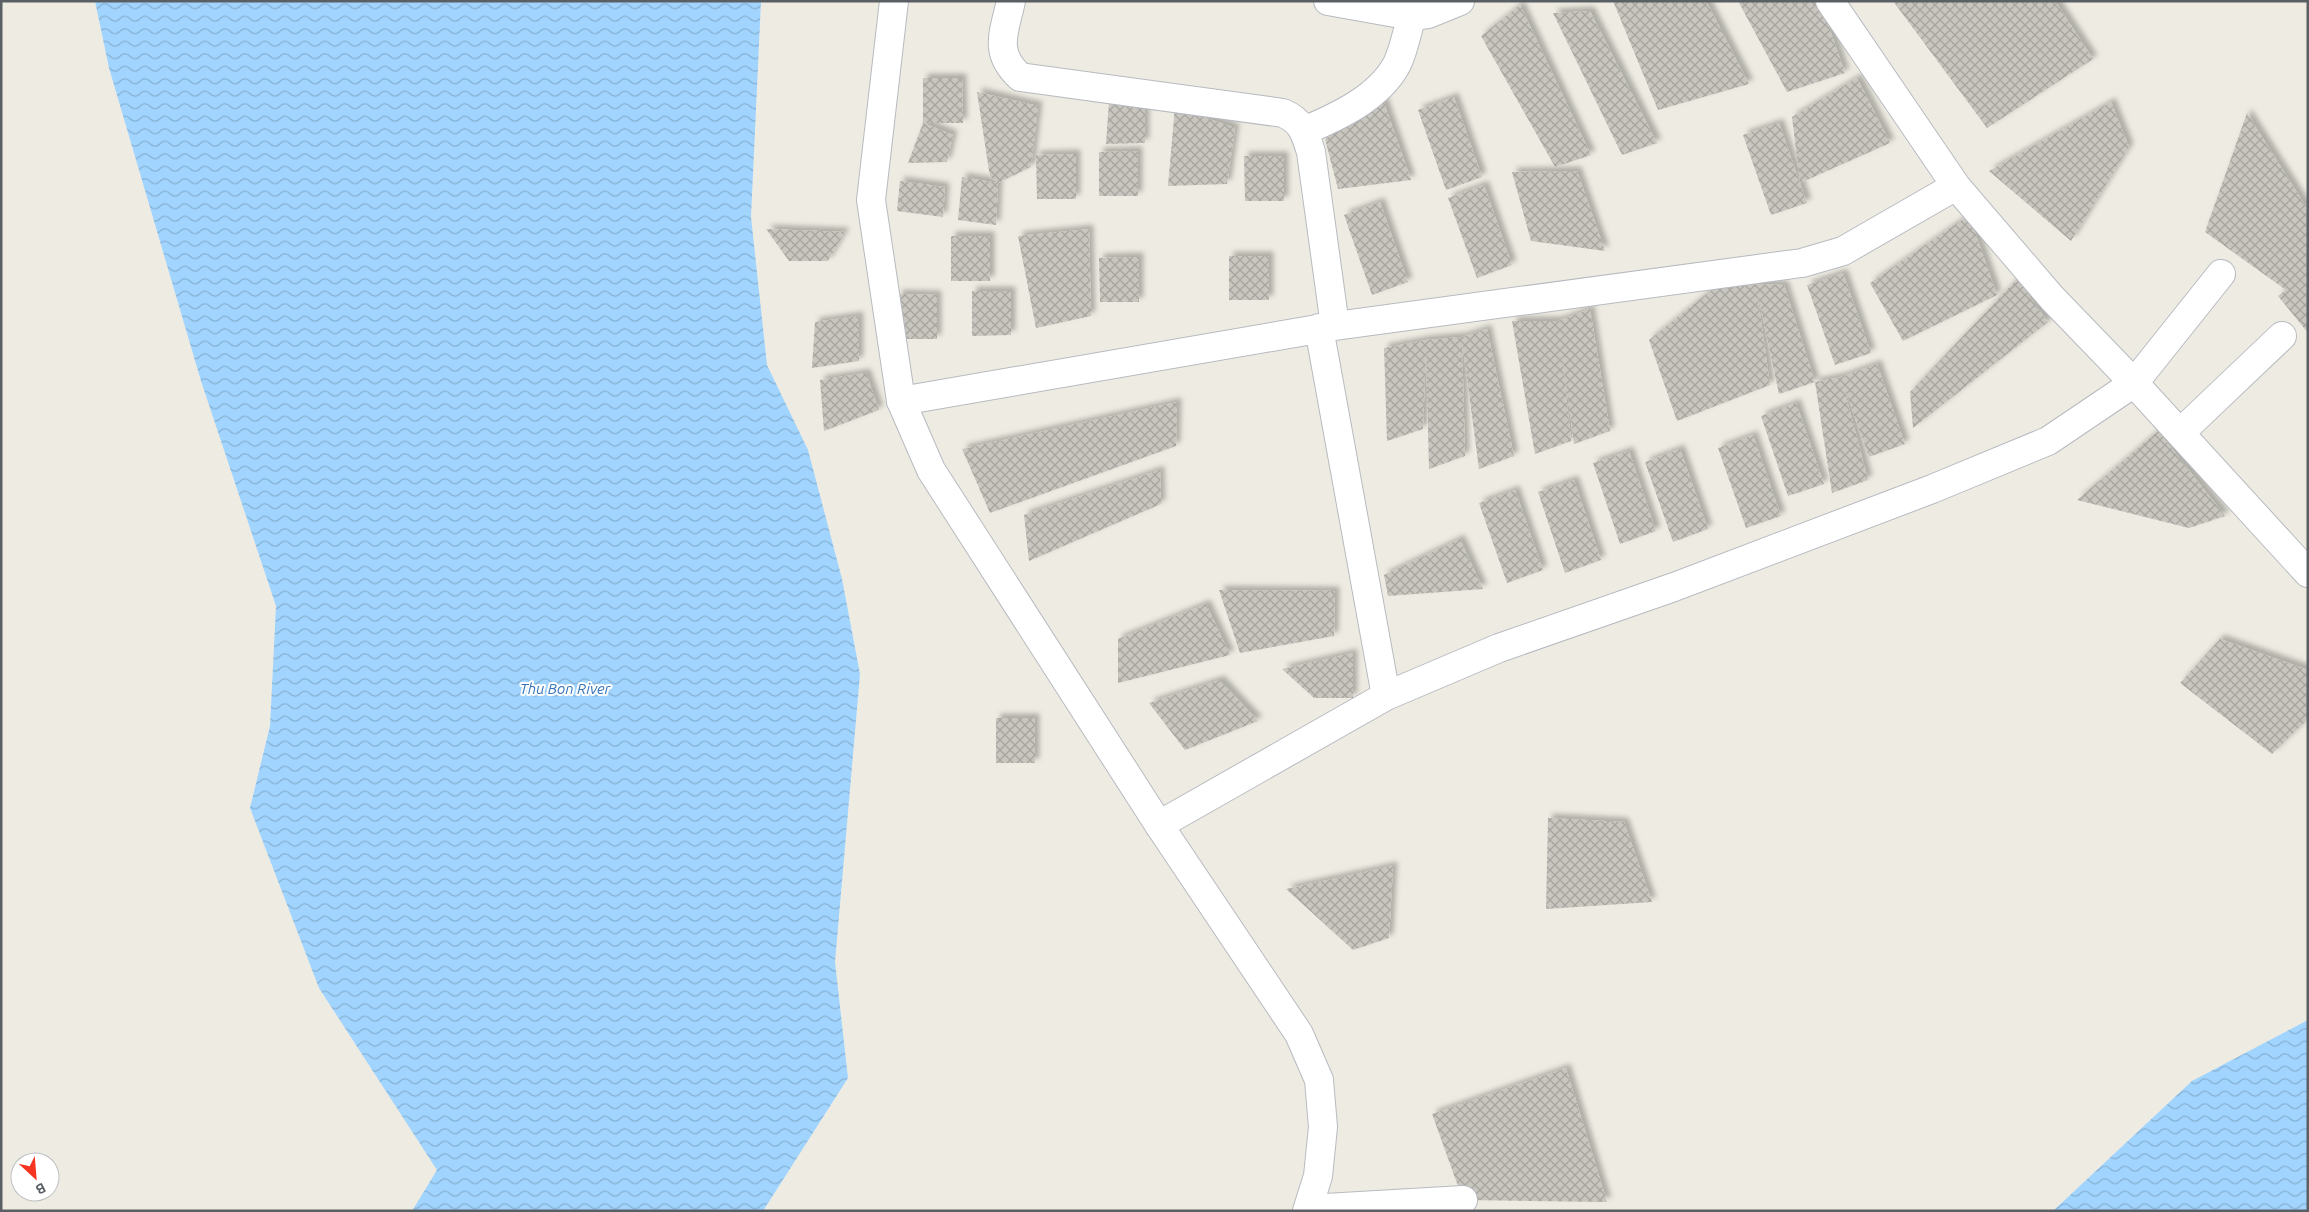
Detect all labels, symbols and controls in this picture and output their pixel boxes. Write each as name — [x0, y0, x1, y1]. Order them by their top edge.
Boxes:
water label: Thu Bon River — [520, 680, 612, 697]
north arrow — [10, 1152, 60, 1202]
text: B — [33, 1179, 48, 1198]

